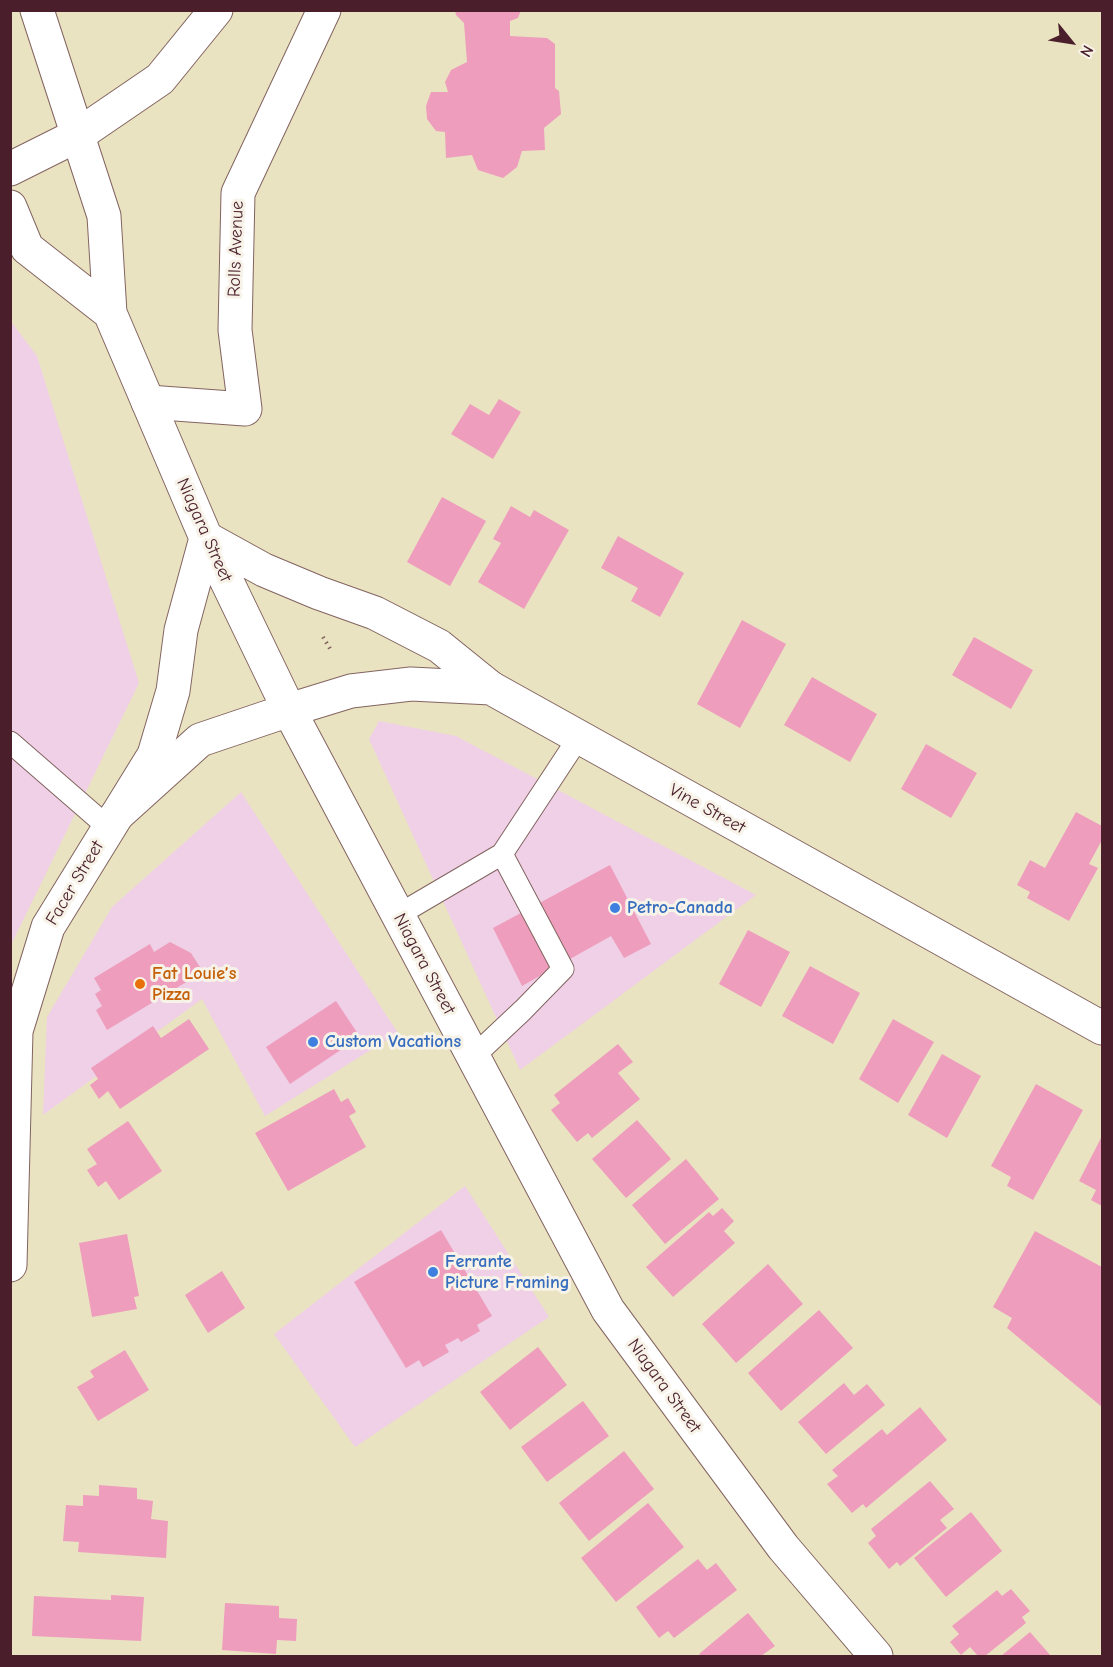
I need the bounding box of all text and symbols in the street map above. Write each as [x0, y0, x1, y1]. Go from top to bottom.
north arrow [1041, 12, 1101, 72]
text: N [1076, 42, 1097, 60]
street label: Rolls Avenue [224, 201, 248, 297]
street label: Niagara Street [172, 475, 236, 585]
street label: Vine Street [665, 779, 749, 839]
street label: Facer Street [41, 837, 109, 929]
place label: Petro-Canada [627, 897, 733, 919]
marker: Petro-Canada [608, 901, 622, 915]
street label: Niagara Street [388, 910, 460, 1018]
place label: Fat Louie’s Pizza [152, 963, 236, 1006]
marker: Fat Louie’s Pizza [133, 977, 147, 991]
place label: Custom Vacations [325, 1031, 461, 1053]
marker: Custom Vacations [306, 1035, 320, 1049]
place label: Ferrante Picture Framing [445, 1251, 570, 1294]
marker: Ferrante Picture Framing [426, 1265, 440, 1279]
street label: Niagara Street [623, 1335, 705, 1437]

